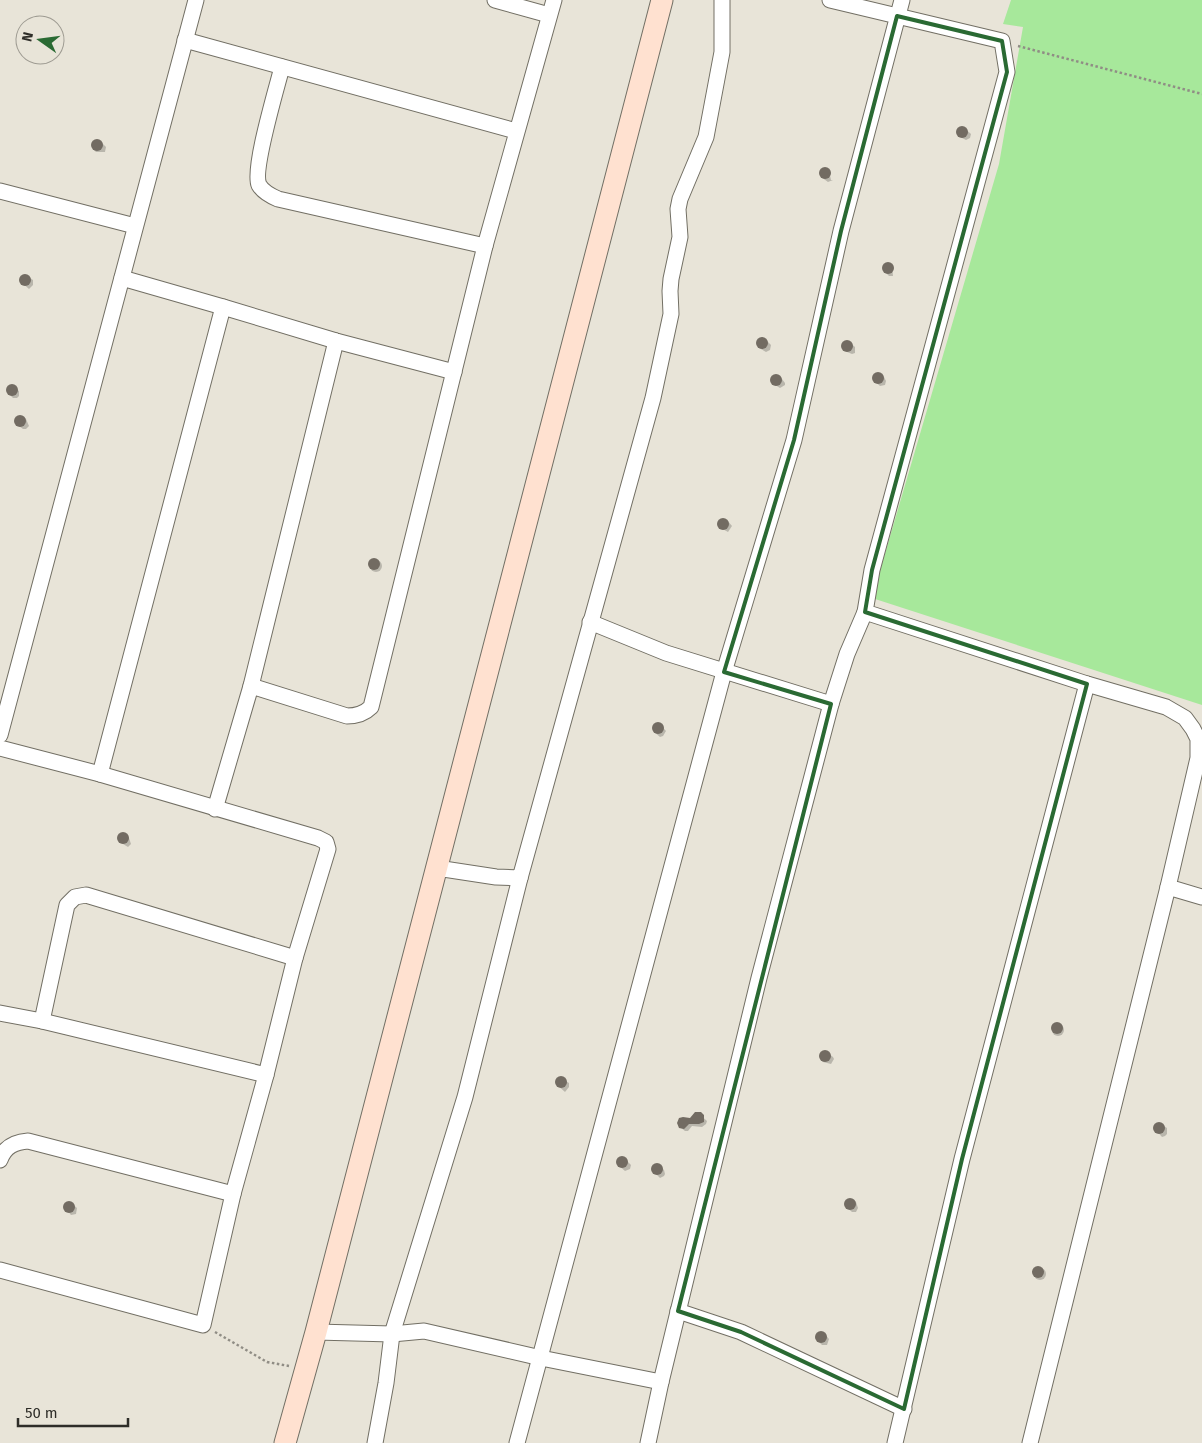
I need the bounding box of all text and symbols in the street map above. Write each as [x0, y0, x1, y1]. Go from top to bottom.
north arrow [15, 15, 65, 65]
text: N [18, 30, 37, 44]
scale bar [18, 1396, 128, 1428]
text: 50 m [25, 1404, 58, 1422]

